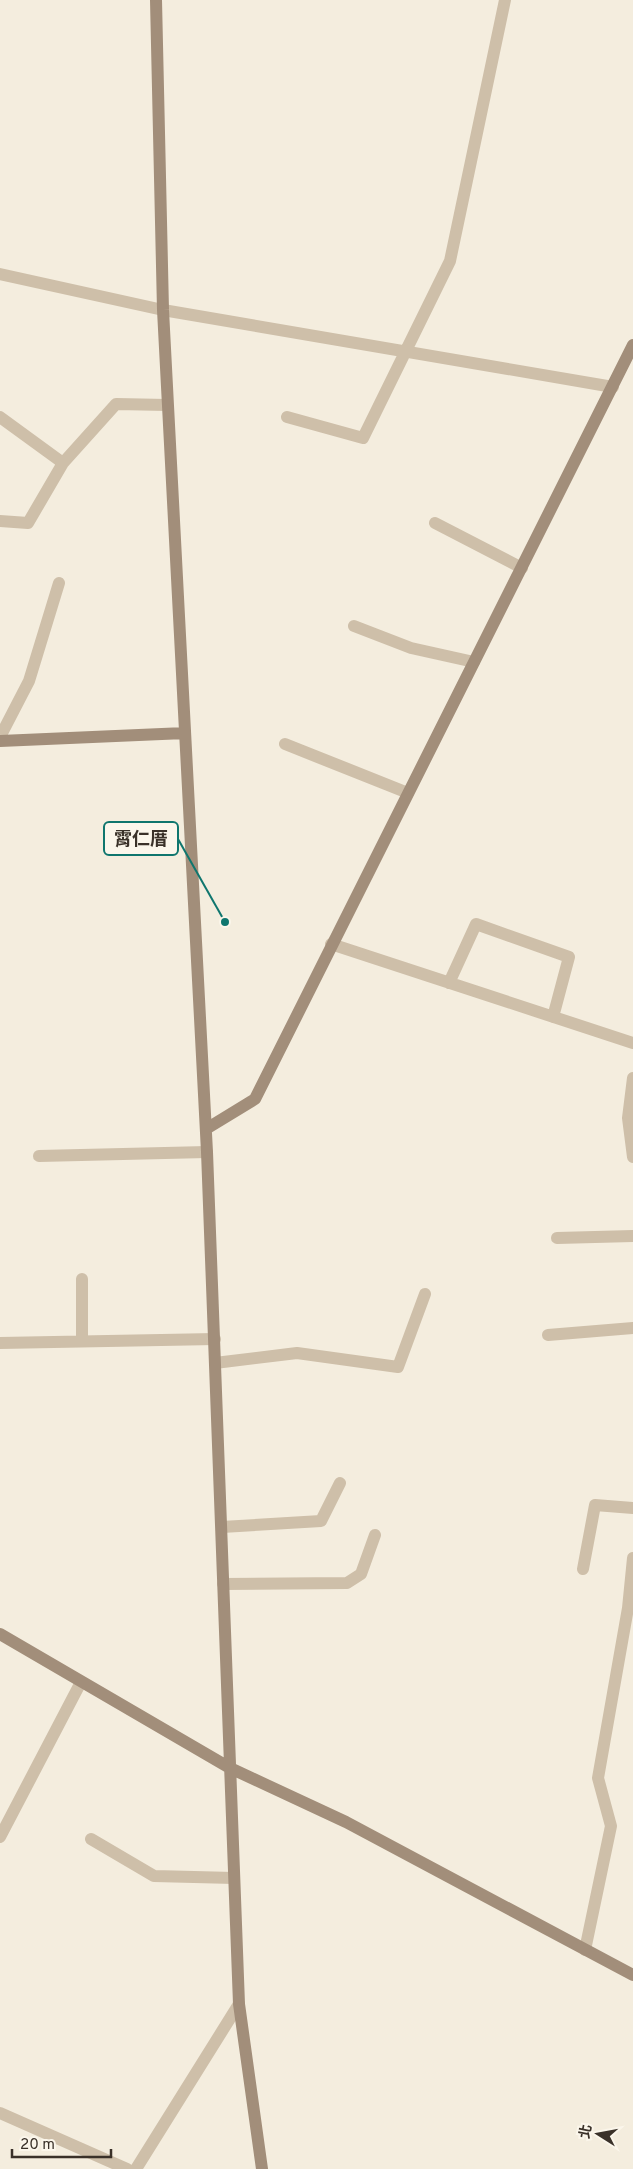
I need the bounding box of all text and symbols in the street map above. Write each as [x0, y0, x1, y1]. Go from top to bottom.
callout: 霄仁厝 [104, 822, 178, 855]
text: 霄仁厝 [114, 829, 168, 852]
north arrow [573, 2109, 623, 2159]
text: 北 [577, 2123, 596, 2140]
scale bar [12, 2126, 111, 2158]
text: 20 m [20, 2136, 55, 2155]

